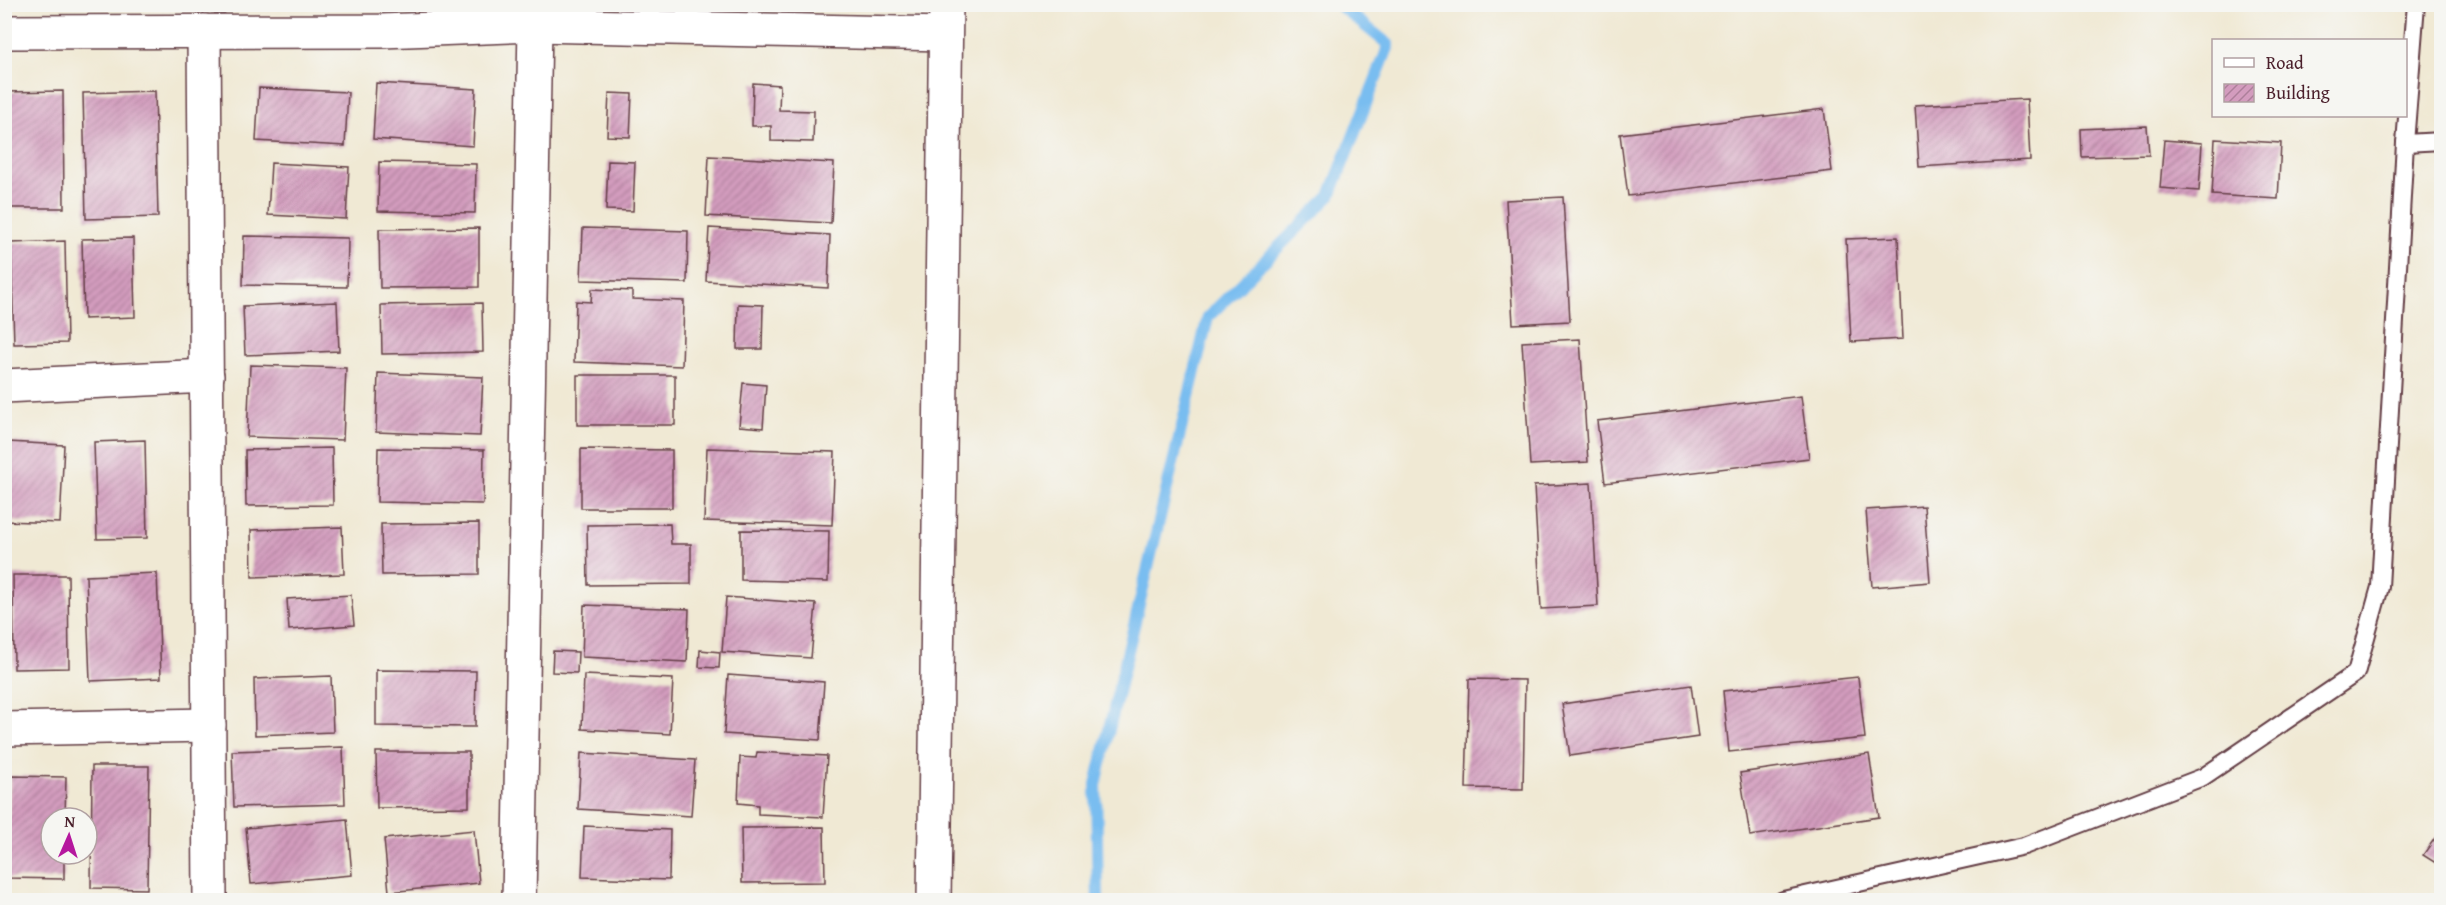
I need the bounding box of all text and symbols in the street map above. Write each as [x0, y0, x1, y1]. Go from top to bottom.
legend [2212, 39, 2407, 117]
text: Road [2266, 49, 2304, 76]
text: Building [2266, 79, 2330, 106]
north arrow [39, 806, 99, 866]
text: N [64, 809, 76, 833]

